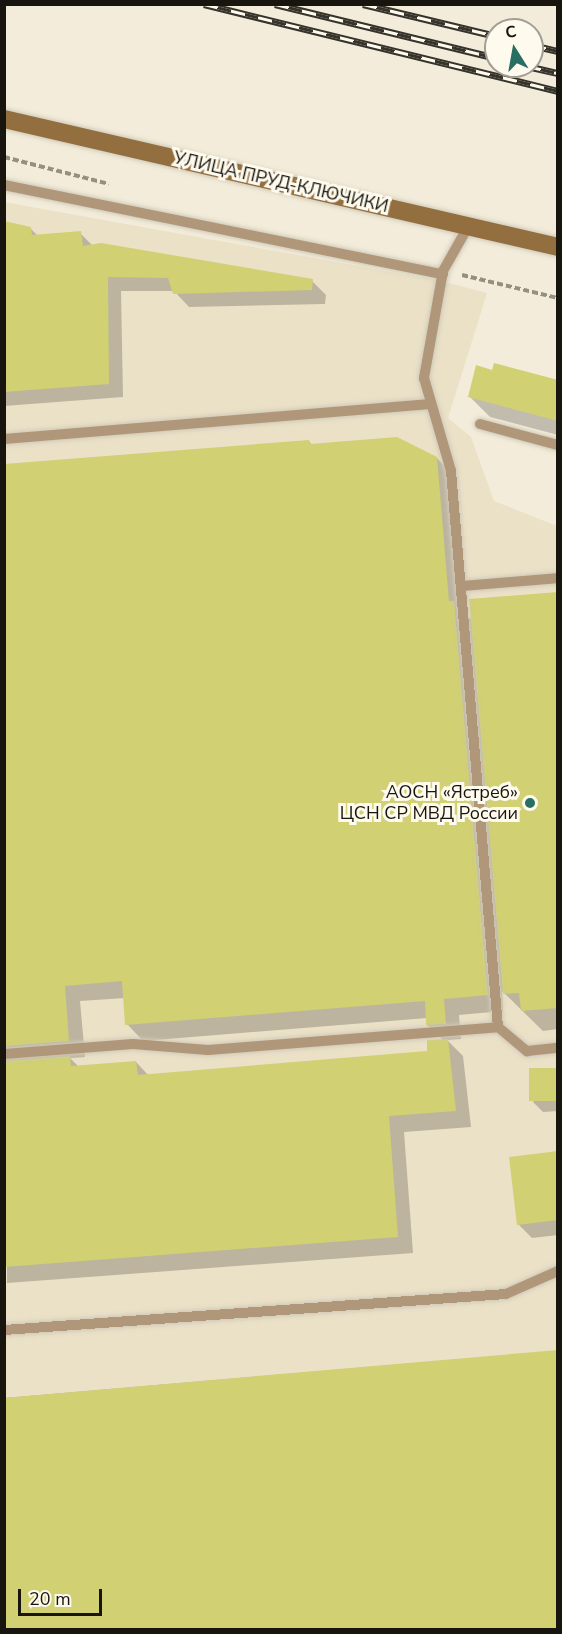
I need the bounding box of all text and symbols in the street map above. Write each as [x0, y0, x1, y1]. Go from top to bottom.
north arrow [484, 18, 544, 78]
text: С [504, 20, 518, 44]
street label: УЛИЦА ПРУД-КЛЮЧИКИ [171, 147, 391, 217]
place label: АОСН «Ястреб» ЦСН СР МВД России [340, 782, 518, 824]
marker: АОСН «Ястреб» ЦСН СР МВД России [523, 796, 537, 810]
scale bar [21, 1577, 105, 1615]
text: 20 m [29, 1587, 71, 1611]

